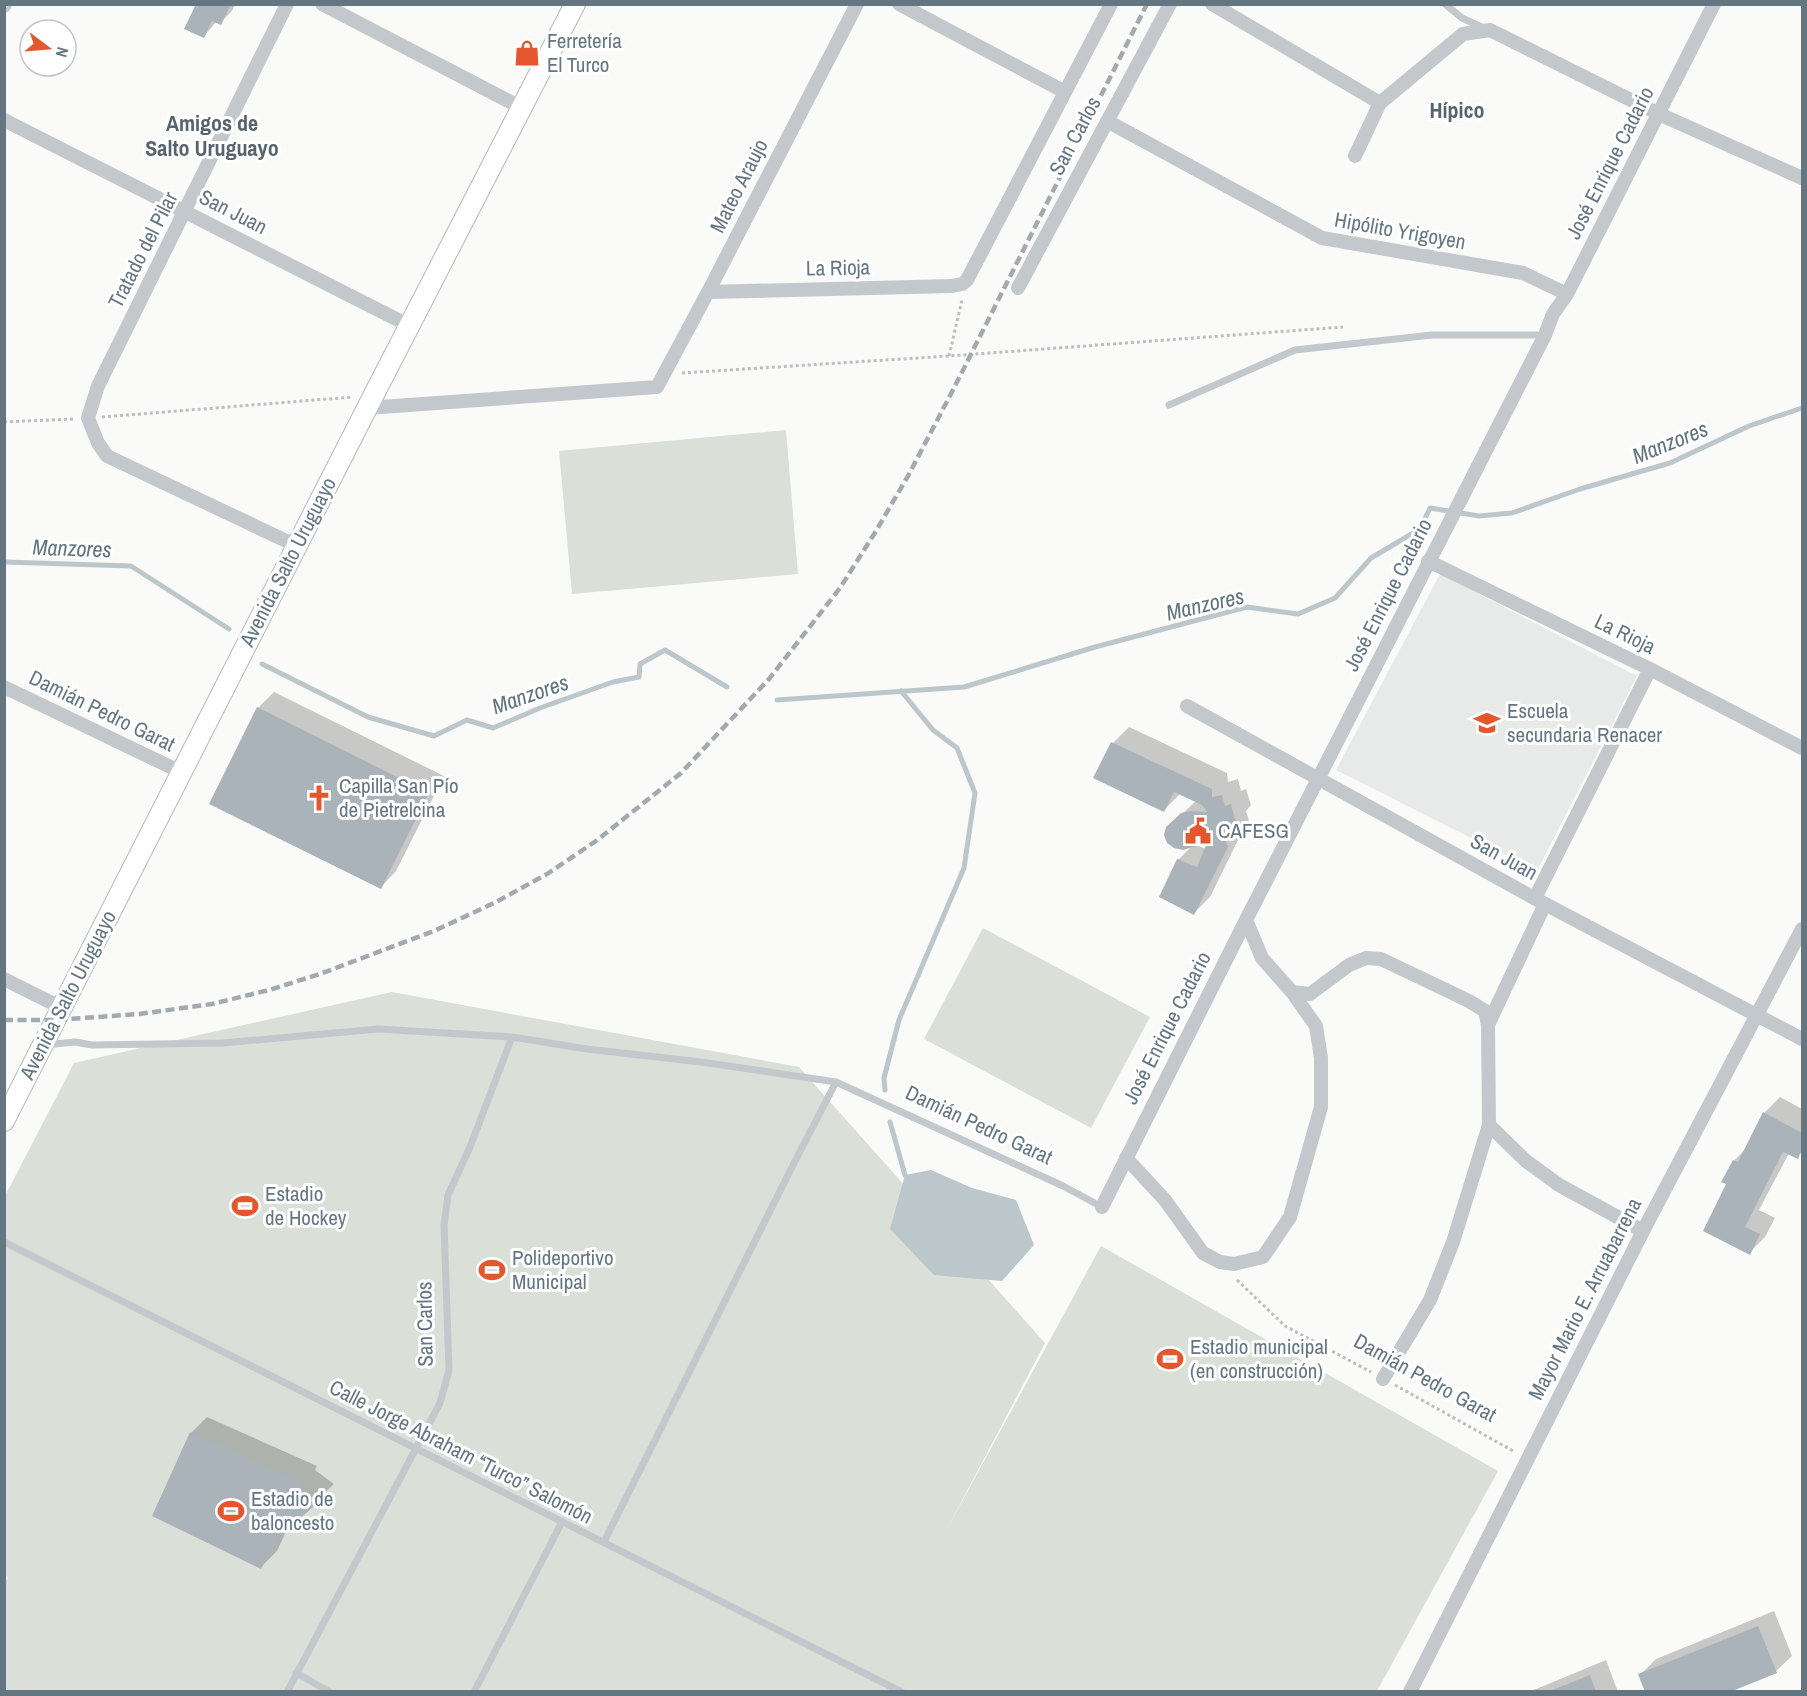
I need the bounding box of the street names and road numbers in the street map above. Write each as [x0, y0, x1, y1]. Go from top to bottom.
street label: José Enrique Cadario [1559, 82, 1661, 244]
street label: San Carlos [1042, 91, 1107, 180]
street label: Mateo Araujo [703, 134, 775, 238]
street label: San Juan [194, 182, 272, 241]
street label: Tratado del Pilar [101, 187, 184, 313]
street label: Hipólito Yrigoyen [1332, 205, 1468, 256]
street label: La Rioja [806, 252, 871, 283]
street label: Avenida Salto Uruguayo [232, 472, 343, 652]
street label: José Enrique Cadario [1337, 514, 1439, 676]
street label: La Rioja [1590, 606, 1661, 661]
street label: Damián Pedro Garat [24, 663, 180, 759]
street label: San Juan [1465, 826, 1543, 887]
street label: Avenida Salto Uruguayo [12, 905, 123, 1085]
street label: José Enrique Cadario [1116, 947, 1218, 1109]
street label: Damián Pedro Garat [901, 1078, 1058, 1171]
street label: Mayor Mario E. Arruabarrena [1521, 1192, 1648, 1405]
street label: San Carlos [409, 1281, 440, 1367]
street label: Damián Pedro Garat [1349, 1326, 1502, 1429]
street label: Calle Jorge Abraham “Turco” Salomón [325, 1372, 598, 1531]

